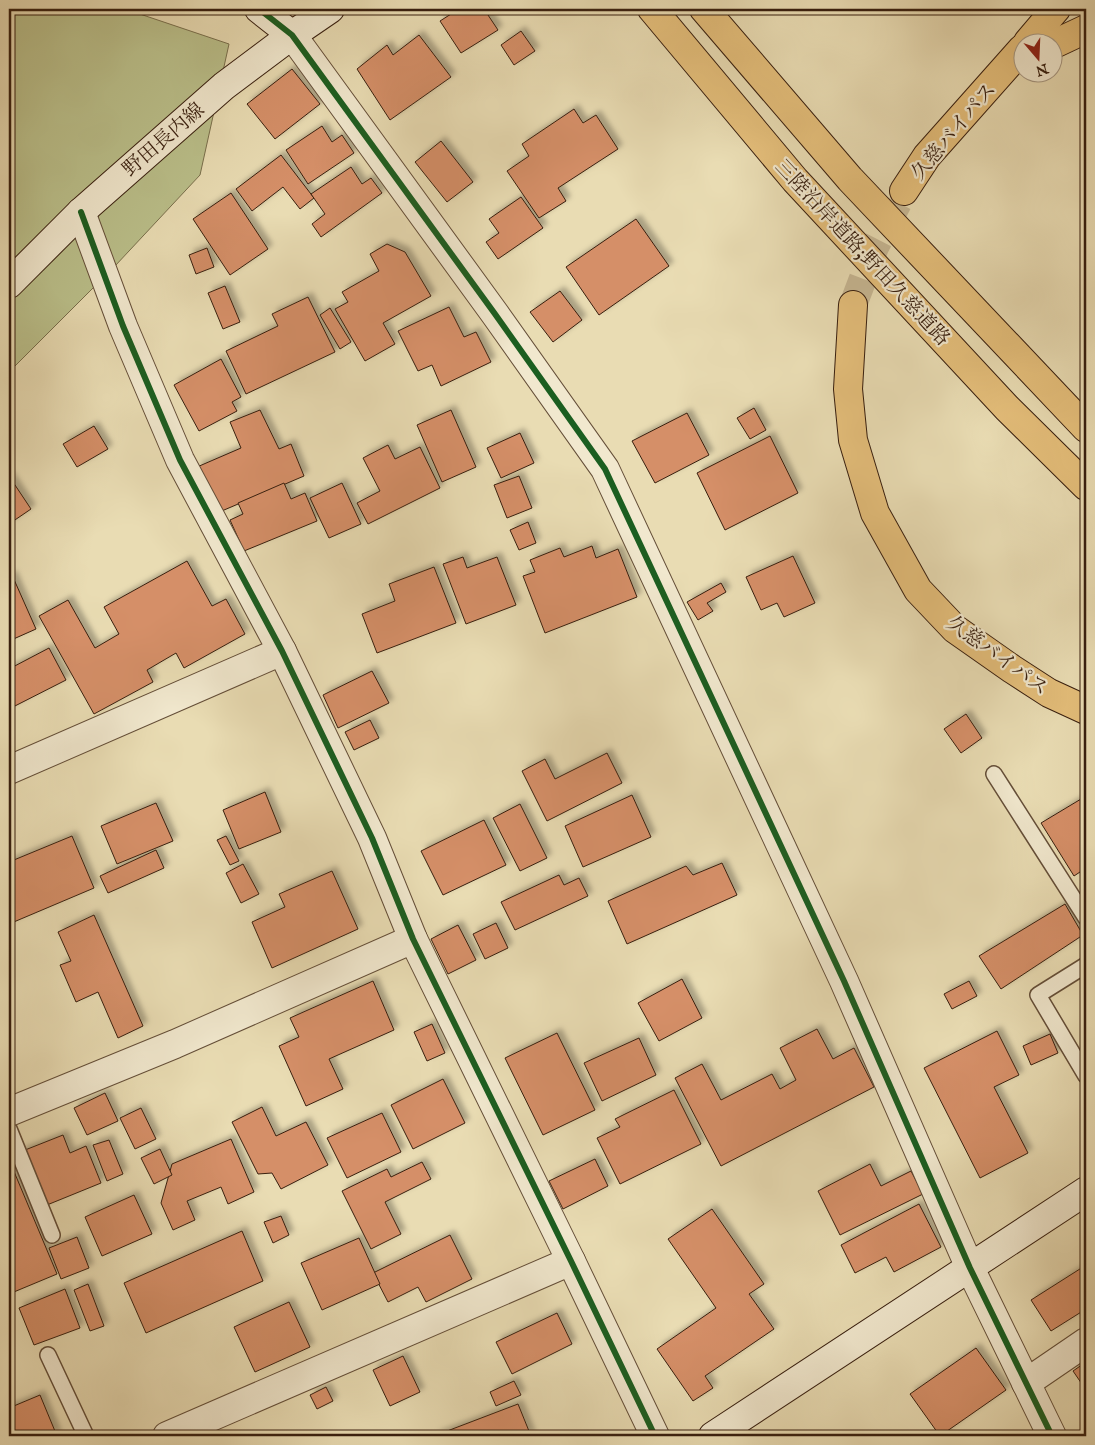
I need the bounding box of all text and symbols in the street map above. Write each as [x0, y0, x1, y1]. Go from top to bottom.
north arrow [1012, 32, 1062, 82]
text: N [1033, 59, 1052, 80]
street label: 久慈バイパス [906, 78, 1002, 186]
street label: 野田長内線 [118, 98, 210, 182]
street label: 三陸沿岸道路;野田久慈道路 [769, 155, 955, 351]
street label: 久慈バイパス [941, 611, 1053, 701]

